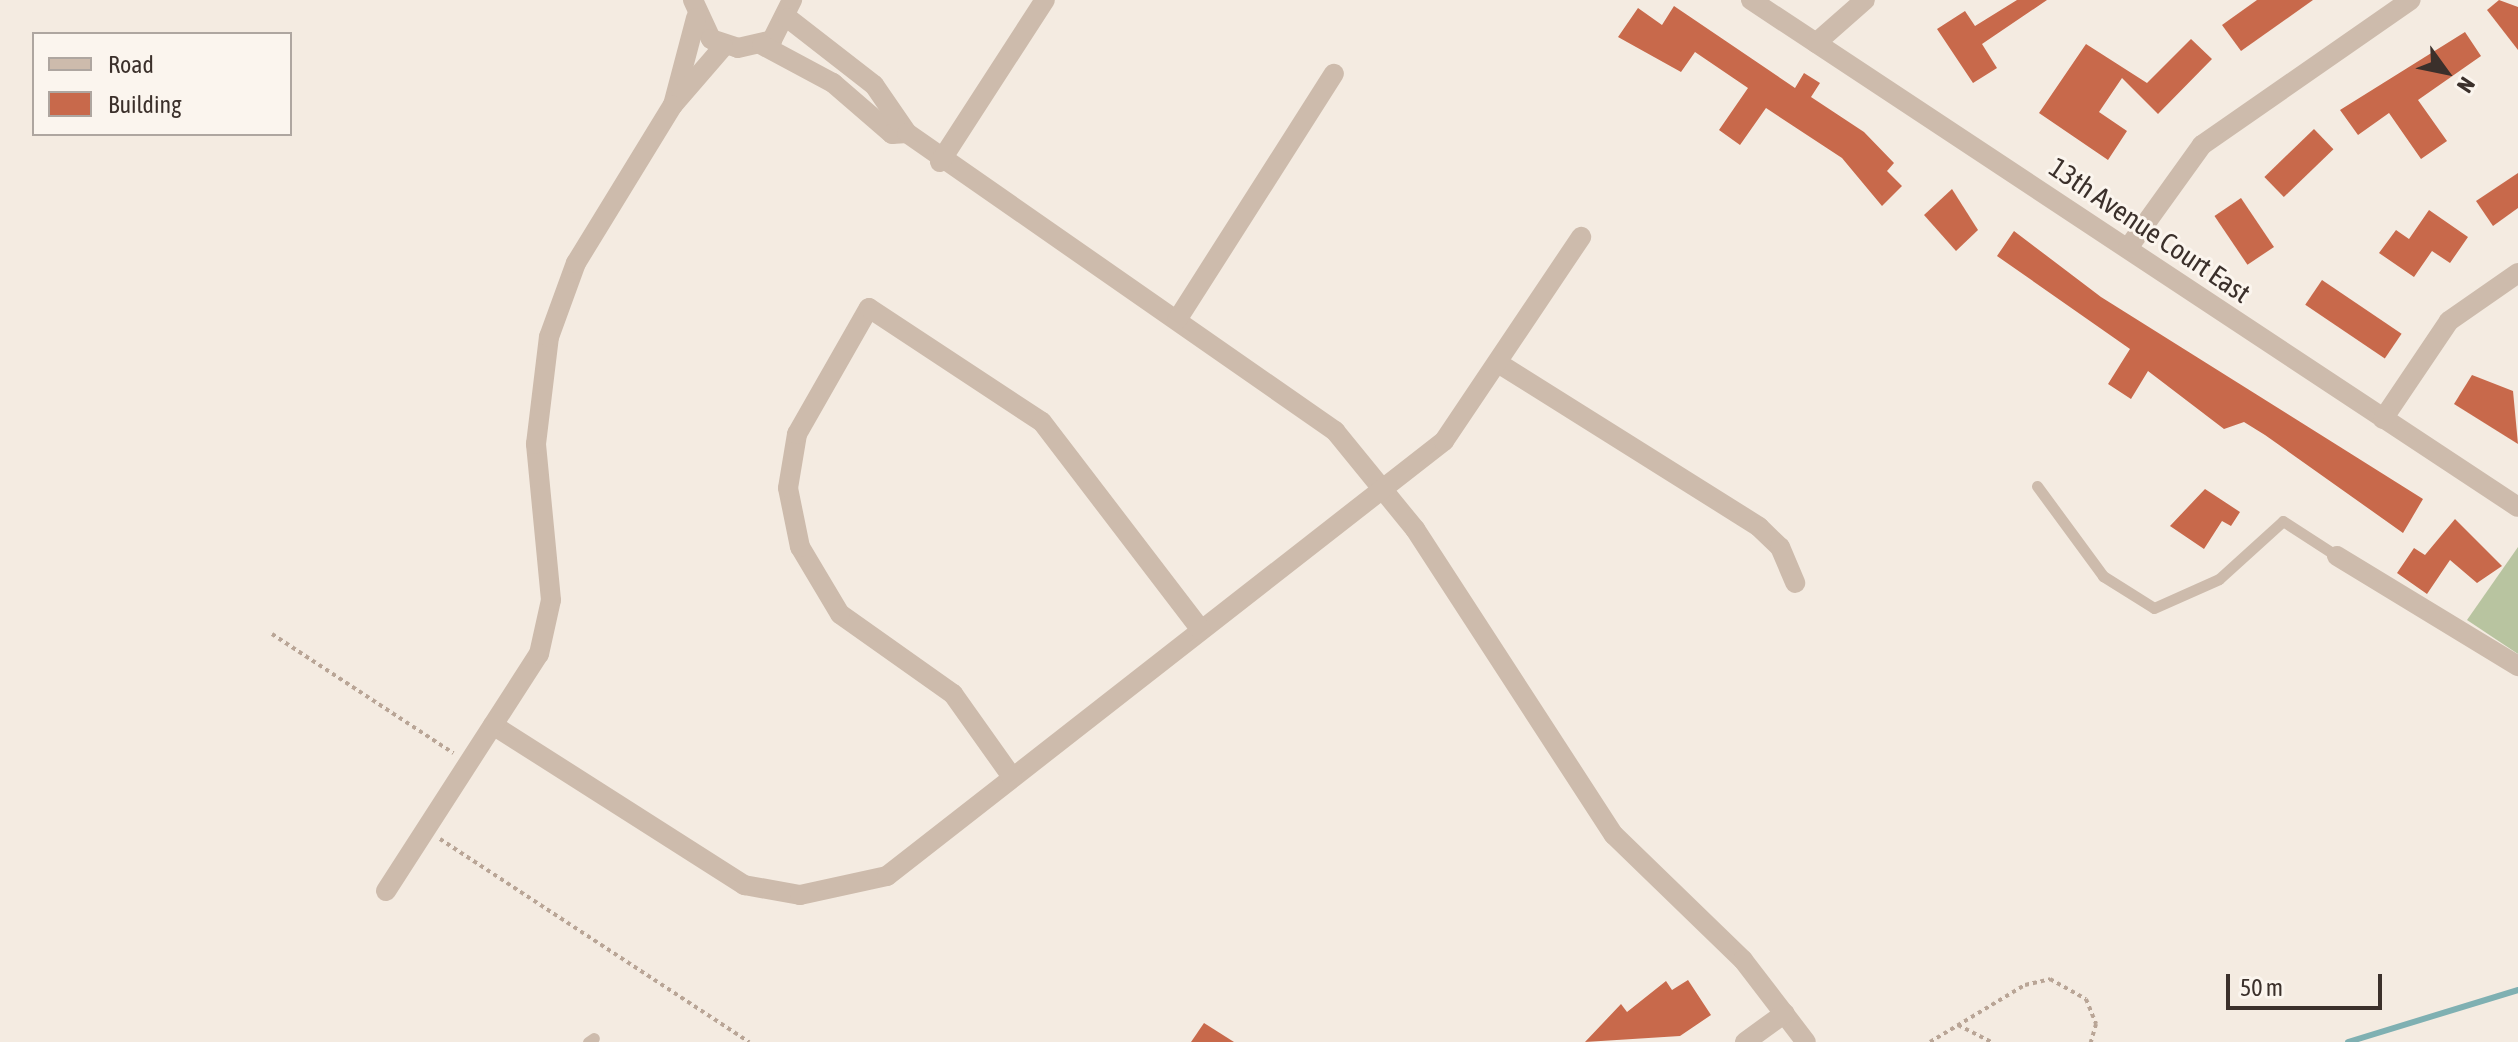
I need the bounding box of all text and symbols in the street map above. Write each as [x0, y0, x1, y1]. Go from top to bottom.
legend [32, 32, 292, 136]
north arrow [2406, 32, 2486, 112]
text: Road [108, 51, 154, 78]
text: N [2452, 73, 2481, 98]
text: Building [108, 91, 181, 118]
street label: 13th Avenue Court East [2043, 150, 2257, 310]
scale bar [2230, 958, 2386, 1008]
text: 50 m [2240, 974, 2283, 1001]

